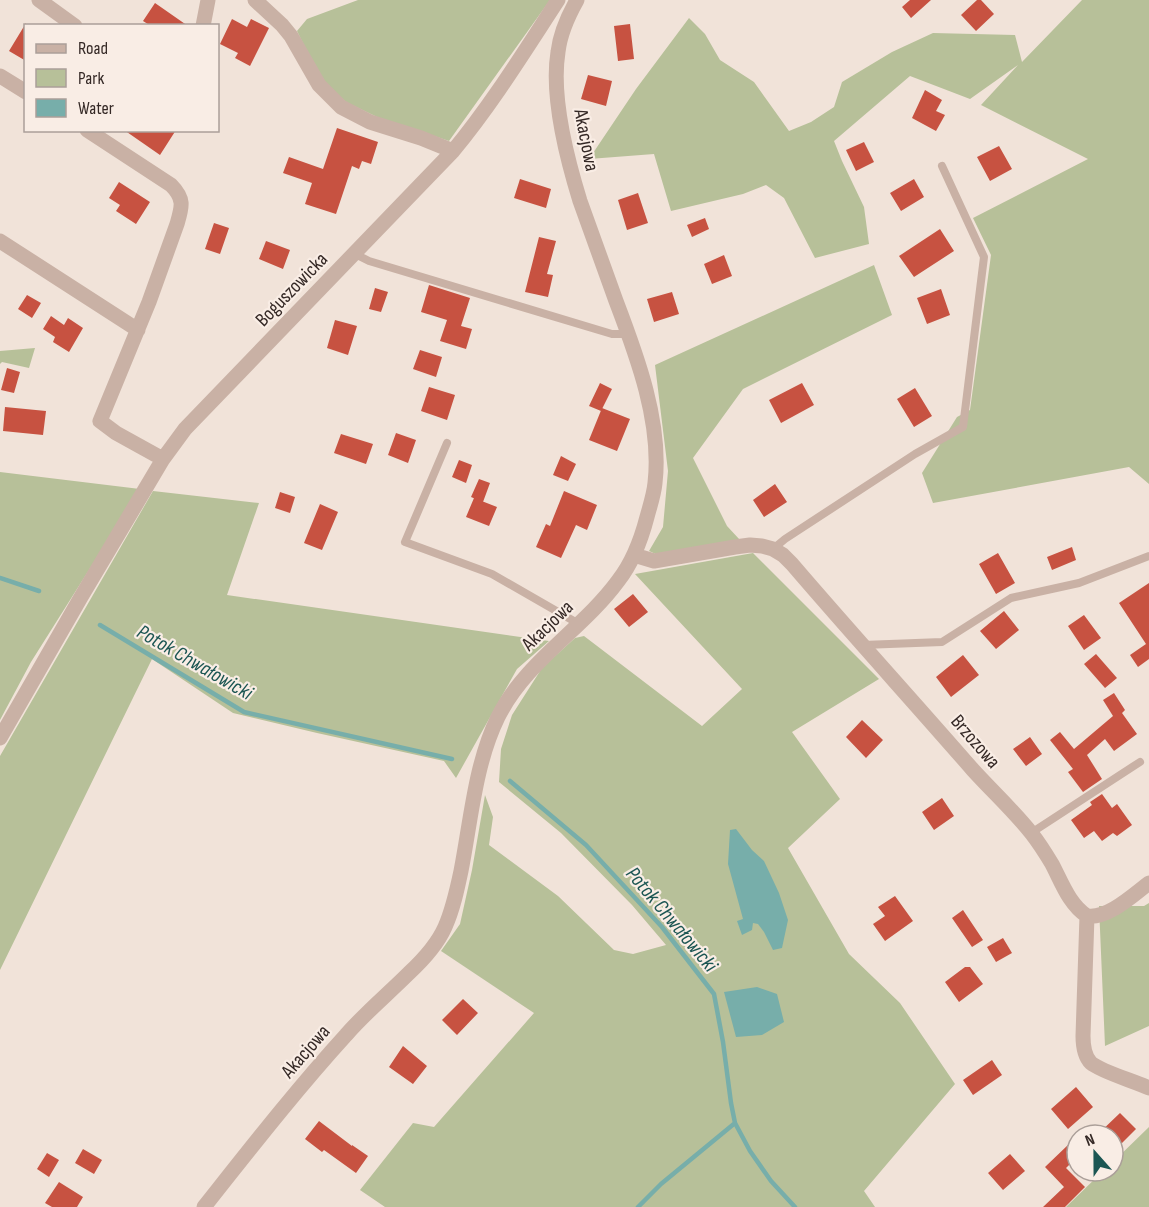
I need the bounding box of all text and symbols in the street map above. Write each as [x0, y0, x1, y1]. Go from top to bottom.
legend [24, 24, 219, 132]
text: Road [78, 38, 108, 59]
text: Park [78, 68, 104, 89]
text: Water [78, 98, 114, 119]
street label: Akacjowa [568, 106, 604, 173]
street label: Boguszowicka [251, 248, 333, 332]
street label: Akacjowa [516, 595, 579, 657]
water label: Potok Chwałowicki [132, 619, 258, 706]
street label: Brzozowa [945, 710, 1005, 773]
water label: Potok Chwałowicki [620, 862, 724, 978]
street label: Akacjowa [275, 1020, 335, 1084]
north arrow [1065, 1123, 1125, 1183]
text: N [1083, 1130, 1098, 1151]

